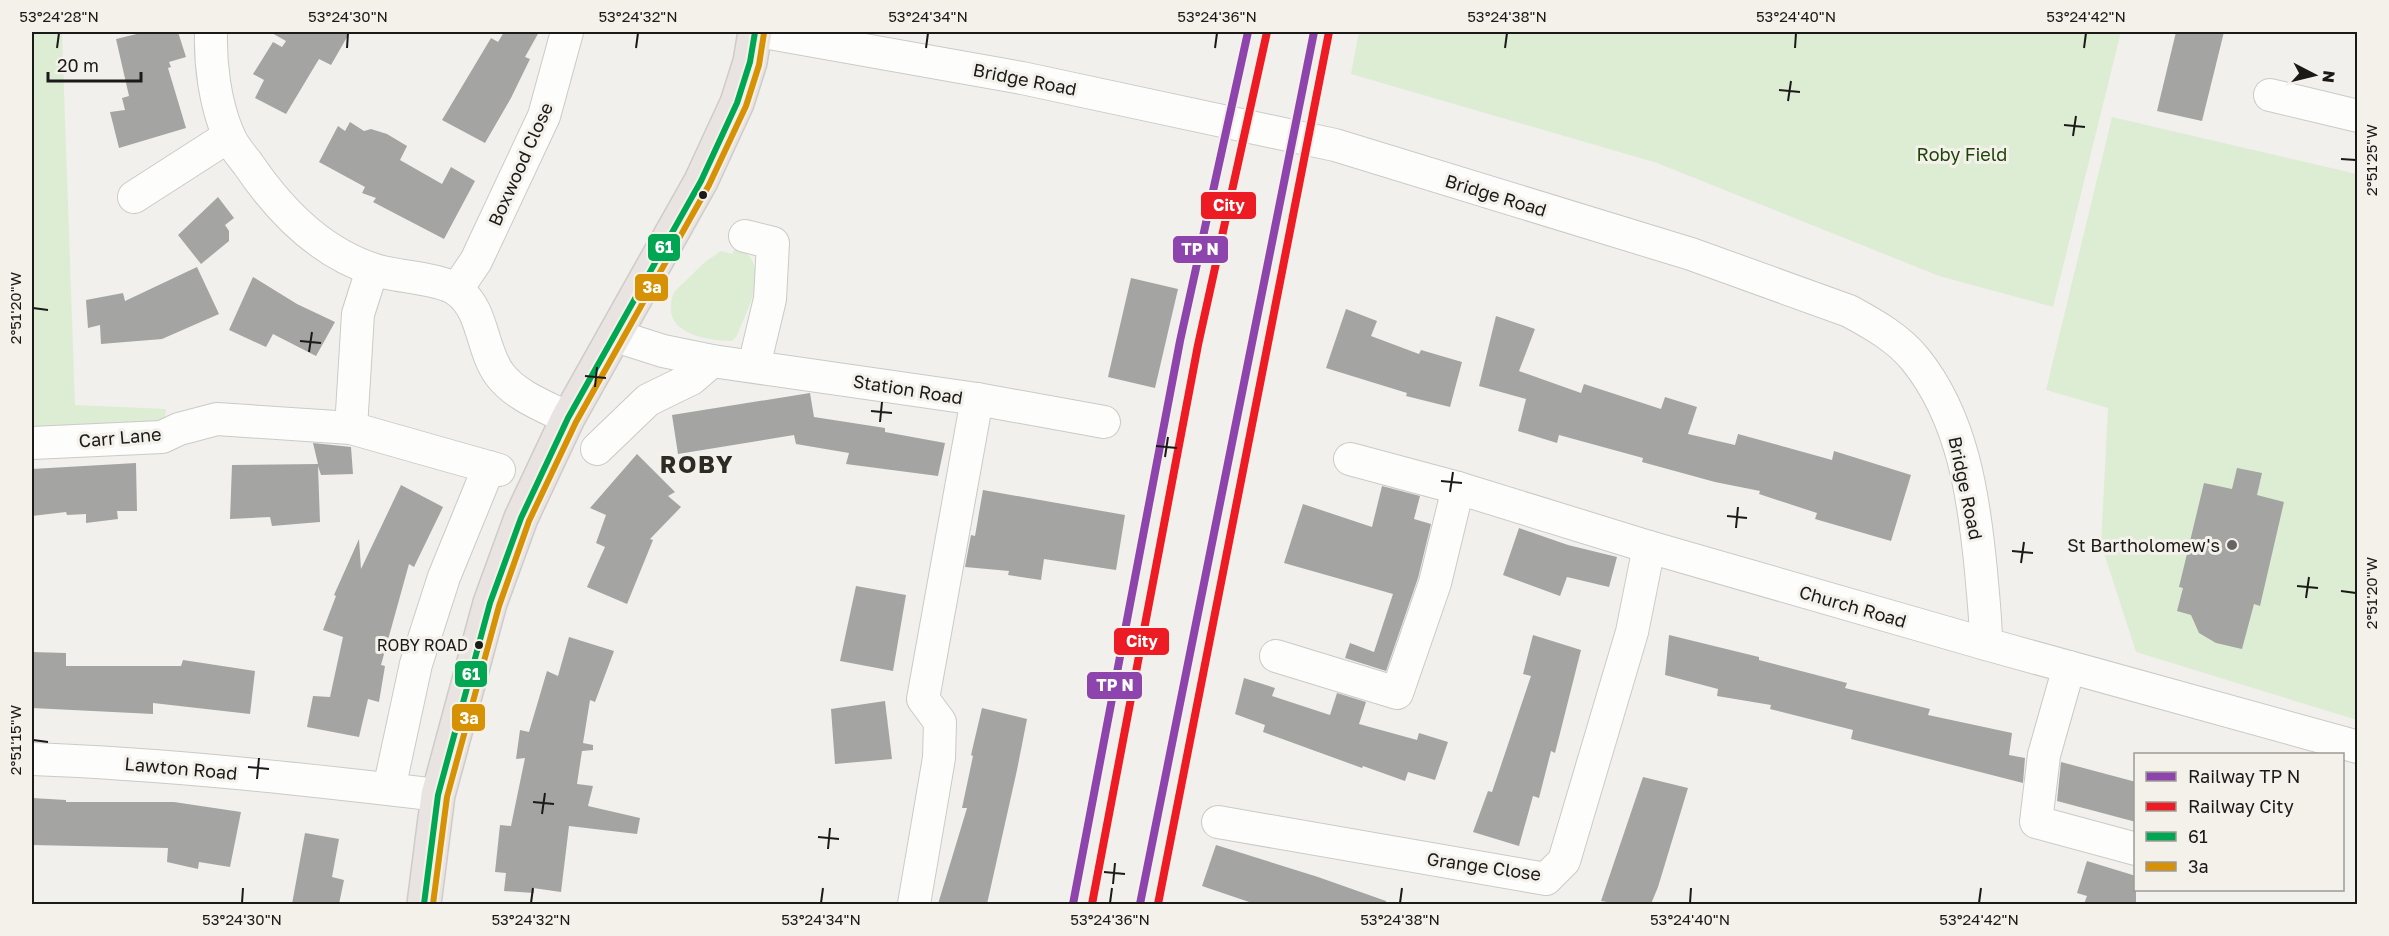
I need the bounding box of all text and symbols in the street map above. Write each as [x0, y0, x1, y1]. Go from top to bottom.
text: 53°24'28"N [19, 7, 99, 25]
text: 53°24'30"N [308, 7, 388, 25]
text: 53°24'32"N [598, 7, 678, 25]
text: 53°24'34"N [888, 7, 968, 25]
text: 53°24'36"N [1177, 7, 1257, 25]
text: 53°24'38"N [1467, 7, 1547, 25]
text: 53°24'40"N [1756, 7, 1836, 25]
text: 53°24'42"N [2046, 7, 2126, 25]
scale bar [48, 45, 141, 83]
north arrow [2284, 45, 2344, 105]
text: 20 m [57, 54, 99, 76]
street label: Bridge Road [971, 58, 1079, 100]
text: N [2318, 70, 2340, 84]
street label: Boxwood Close [483, 99, 557, 229]
text: 2°51'25"W [2362, 124, 2380, 196]
park label: Roby Field [1917, 143, 2007, 165]
street label: Bridge Road [1443, 169, 1549, 221]
unlabelled marker [697, 189, 709, 201]
line badge: City [1200, 191, 1257, 220]
text: City [1213, 195, 1245, 215]
line badge: 61 [647, 233, 681, 262]
line badge: TP N [1172, 235, 1229, 264]
text: 61 [655, 237, 673, 257]
text: TP N [1181, 239, 1219, 259]
text: 2°51'20"W [6, 272, 24, 344]
line badge: 3a [634, 273, 669, 302]
text: 3a [642, 277, 662, 297]
street label: Station Road [852, 369, 964, 409]
street label: Carr Lane [78, 422, 162, 452]
street label: Bridge Road [1944, 434, 1988, 542]
district label: ROBY [660, 449, 734, 478]
place label: St Bartholomew's [2067, 534, 2220, 556]
marker: St Bartholomew's [2225, 538, 2239, 552]
text: 2°51'20"W [2362, 557, 2380, 629]
street label: Church Road [1797, 580, 1909, 632]
line badge: City [1113, 627, 1170, 656]
text: City [1126, 631, 1158, 651]
place label: ROBY ROAD [377, 635, 468, 655]
marker: ROBY ROAD [473, 639, 485, 651]
line badge: 61 [454, 660, 488, 688]
text: 61 [462, 664, 480, 684]
line badge: TP N [1086, 671, 1143, 700]
text: TP N [1096, 675, 1134, 695]
line badge: 3a [451, 703, 486, 732]
text: 2°51'15"W [6, 705, 24, 775]
text: 3a [459, 708, 479, 728]
street label: Lawton Road [124, 752, 238, 784]
legend [2134, 753, 2344, 891]
text: Railway TP N [2188, 765, 2300, 787]
text: Railway City [2188, 795, 2294, 817]
text: 61 [2188, 825, 2208, 847]
street label: Grange Close [1425, 847, 1543, 885]
text: 3a [2188, 855, 2209, 877]
text: 53°24'30"N [202, 910, 282, 928]
text: 53°24'32"N [491, 910, 571, 928]
text: 53°24'34"N [781, 910, 861, 928]
text: 53°24'36"N [1070, 910, 1150, 928]
text: 53°24'38"N [1360, 910, 1440, 928]
text: 53°24'40"N [1650, 910, 1730, 928]
text: 53°24'42"N [1939, 910, 2019, 928]

